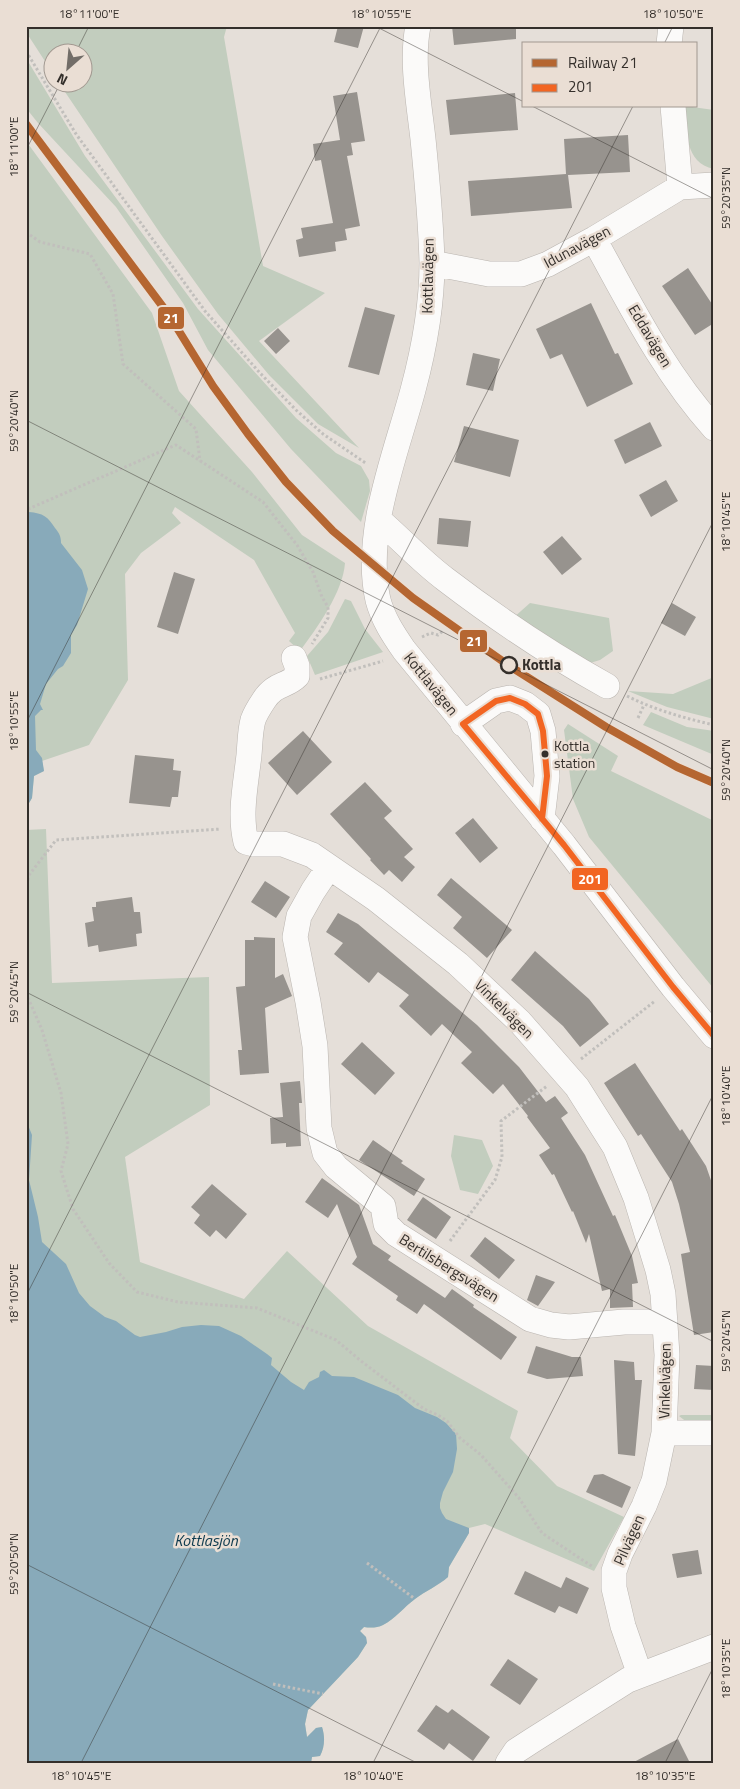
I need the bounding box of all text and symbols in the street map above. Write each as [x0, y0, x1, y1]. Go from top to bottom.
text: 18°11'00"E [59, 4, 120, 23]
text: 18°10'55"E [351, 4, 412, 23]
text: 18°10'50"E [643, 4, 704, 23]
north arrow [42, 42, 92, 92]
legend [522, 42, 698, 108]
text: Railway 21 [568, 51, 638, 74]
text: N [53, 68, 71, 92]
text: 201 [568, 75, 593, 98]
text: 18°11'00"E [4, 116, 23, 177]
text: 59°20'35"N [716, 167, 735, 229]
street label: Idunavägen [539, 219, 614, 274]
street label: Kottlavägen [415, 238, 440, 314]
street label: Eddavägen [623, 300, 678, 371]
line badge: 21 [157, 306, 185, 330]
text: 21 [163, 307, 179, 328]
text: 59°20'40"N [4, 390, 23, 452]
text: 18°10'45"E [716, 491, 735, 552]
line badge: 21 [459, 629, 488, 653]
text: 21 [466, 630, 482, 651]
street label: Kottlavägen [399, 647, 464, 720]
place label: Kottla [522, 653, 562, 676]
marker: Kottla [500, 656, 518, 674]
text: 18°10'55"E [4, 690, 23, 751]
place label: Kottla station [554, 735, 595, 773]
text: 59°20'40"N [716, 739, 735, 801]
marker: Kottla station [540, 749, 550, 759]
line badge: 201 [571, 867, 609, 891]
text: 201 [578, 868, 602, 889]
text: 59°20'45"N [4, 961, 23, 1023]
street label: Vinkelvägen [469, 974, 539, 1044]
text: 18°10'40"E [716, 1065, 735, 1126]
street label: Bertilsbergsvägen [395, 1228, 504, 1308]
text: 18°10'50"E [4, 1263, 23, 1324]
text: 59°20'45"N [716, 1310, 735, 1372]
street label: Vinkelvägen [652, 1343, 677, 1419]
street label: Pilvägen [607, 1511, 650, 1569]
water label: Kottlasjön [174, 1528, 239, 1552]
text: 59°20'50"N [4, 1533, 23, 1595]
text: 18°10'35"E [716, 1638, 735, 1699]
text: 18°10'45"E [51, 1766, 112, 1785]
text: 18°10'40"E [343, 1766, 404, 1785]
text: 18°10'35"E [635, 1766, 696, 1785]

